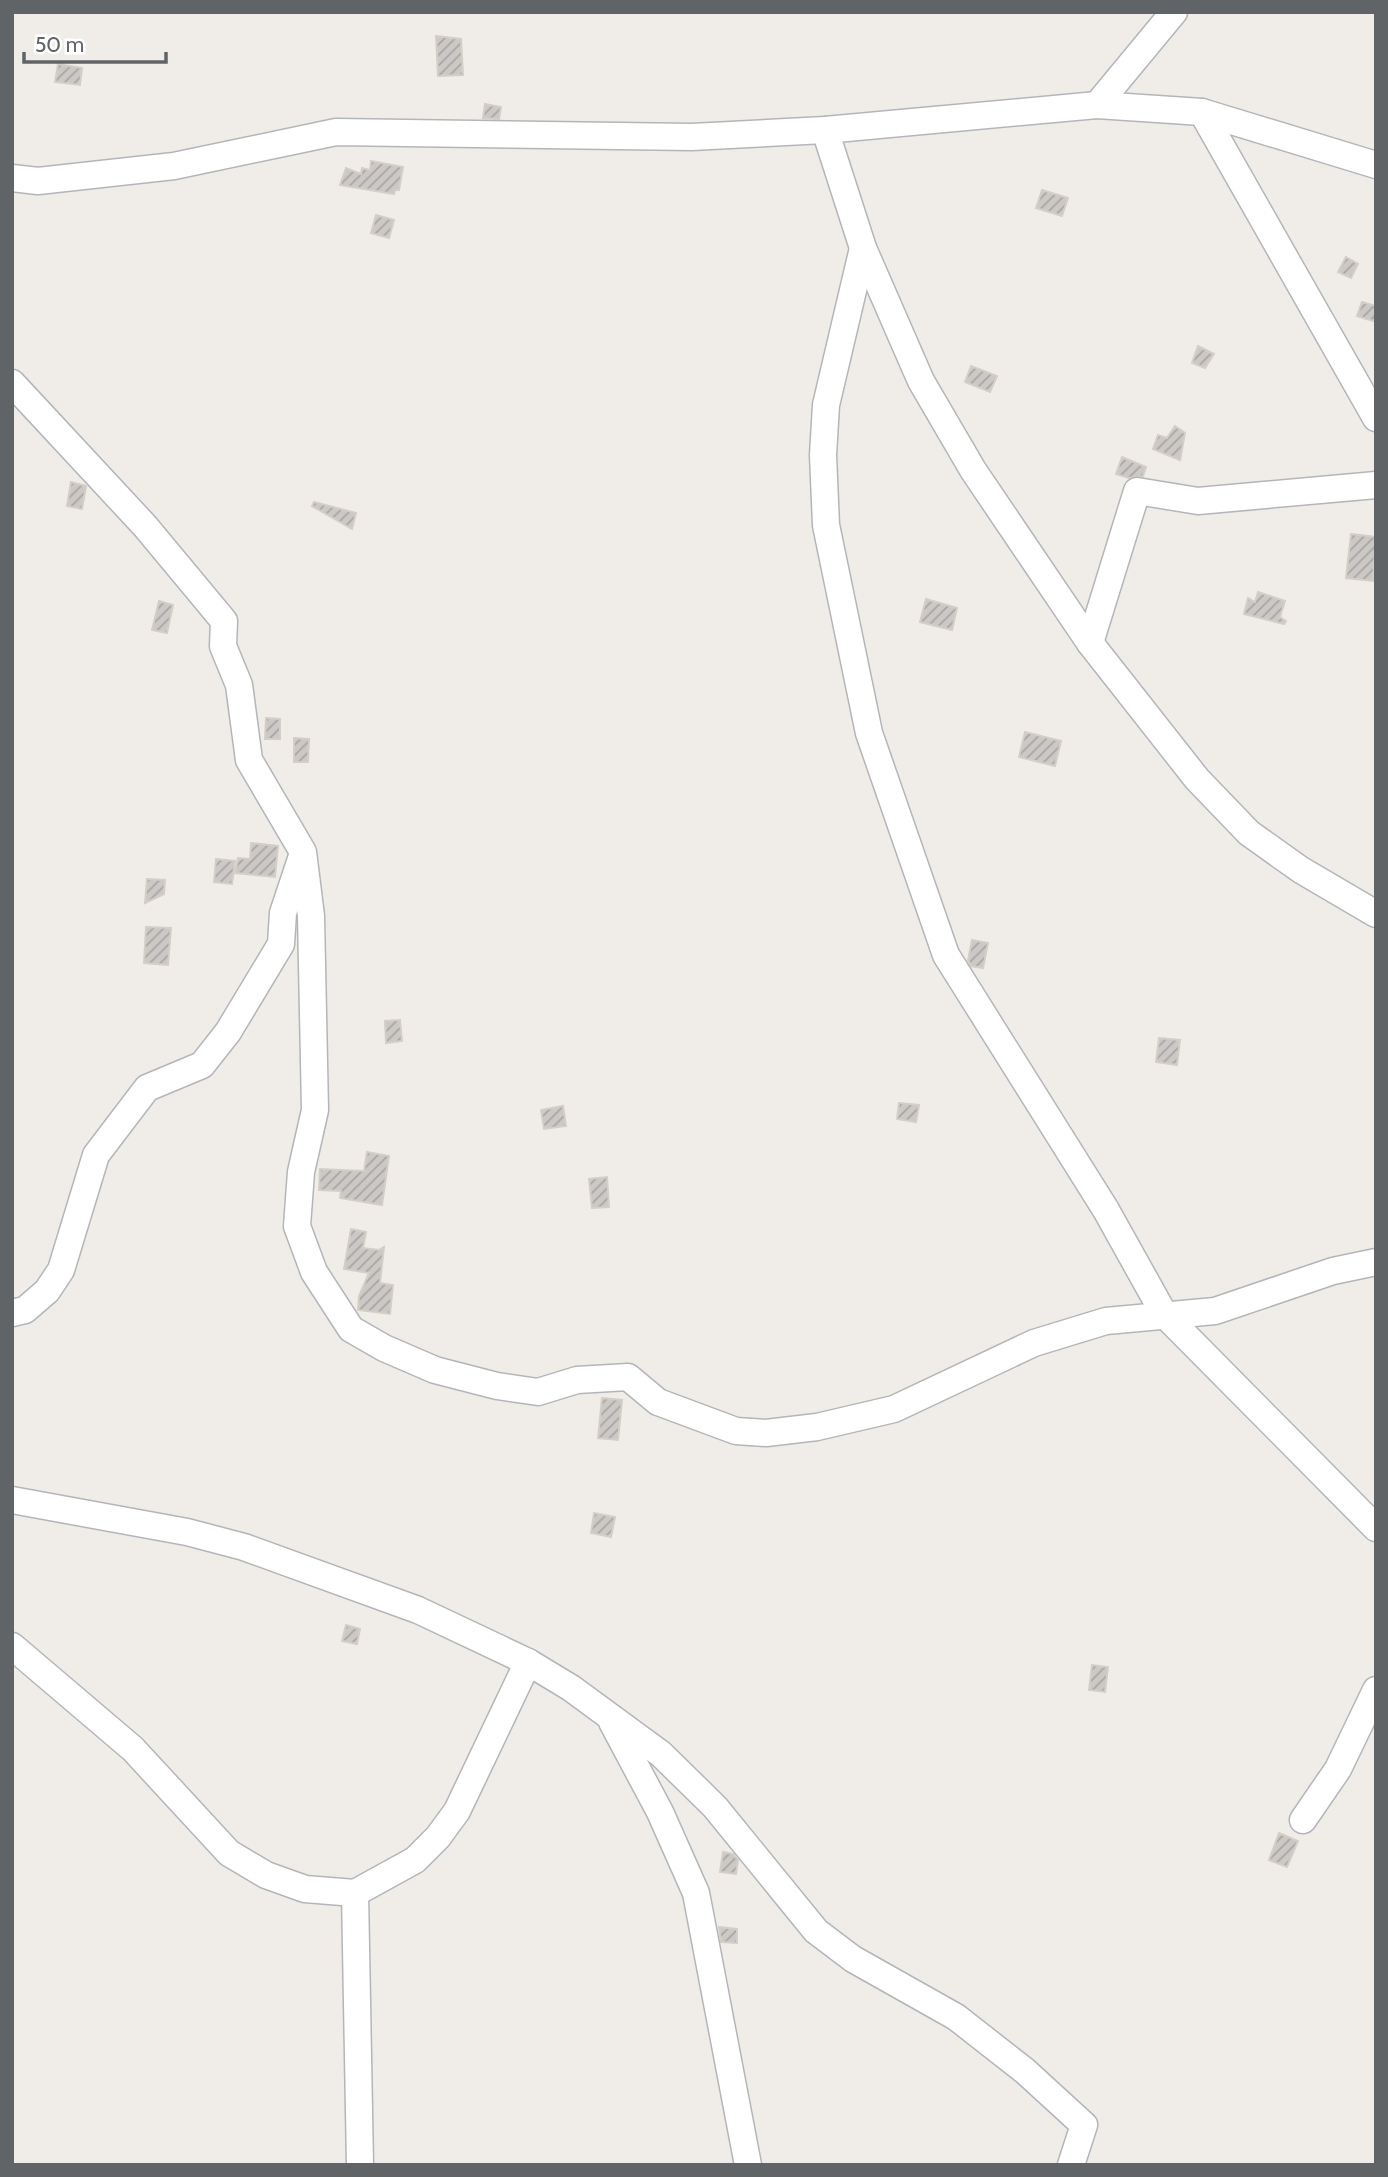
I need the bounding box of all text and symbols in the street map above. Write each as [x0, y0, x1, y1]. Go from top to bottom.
scale bar [24, 21, 166, 65]
text: 50 m [35, 32, 84, 57]

